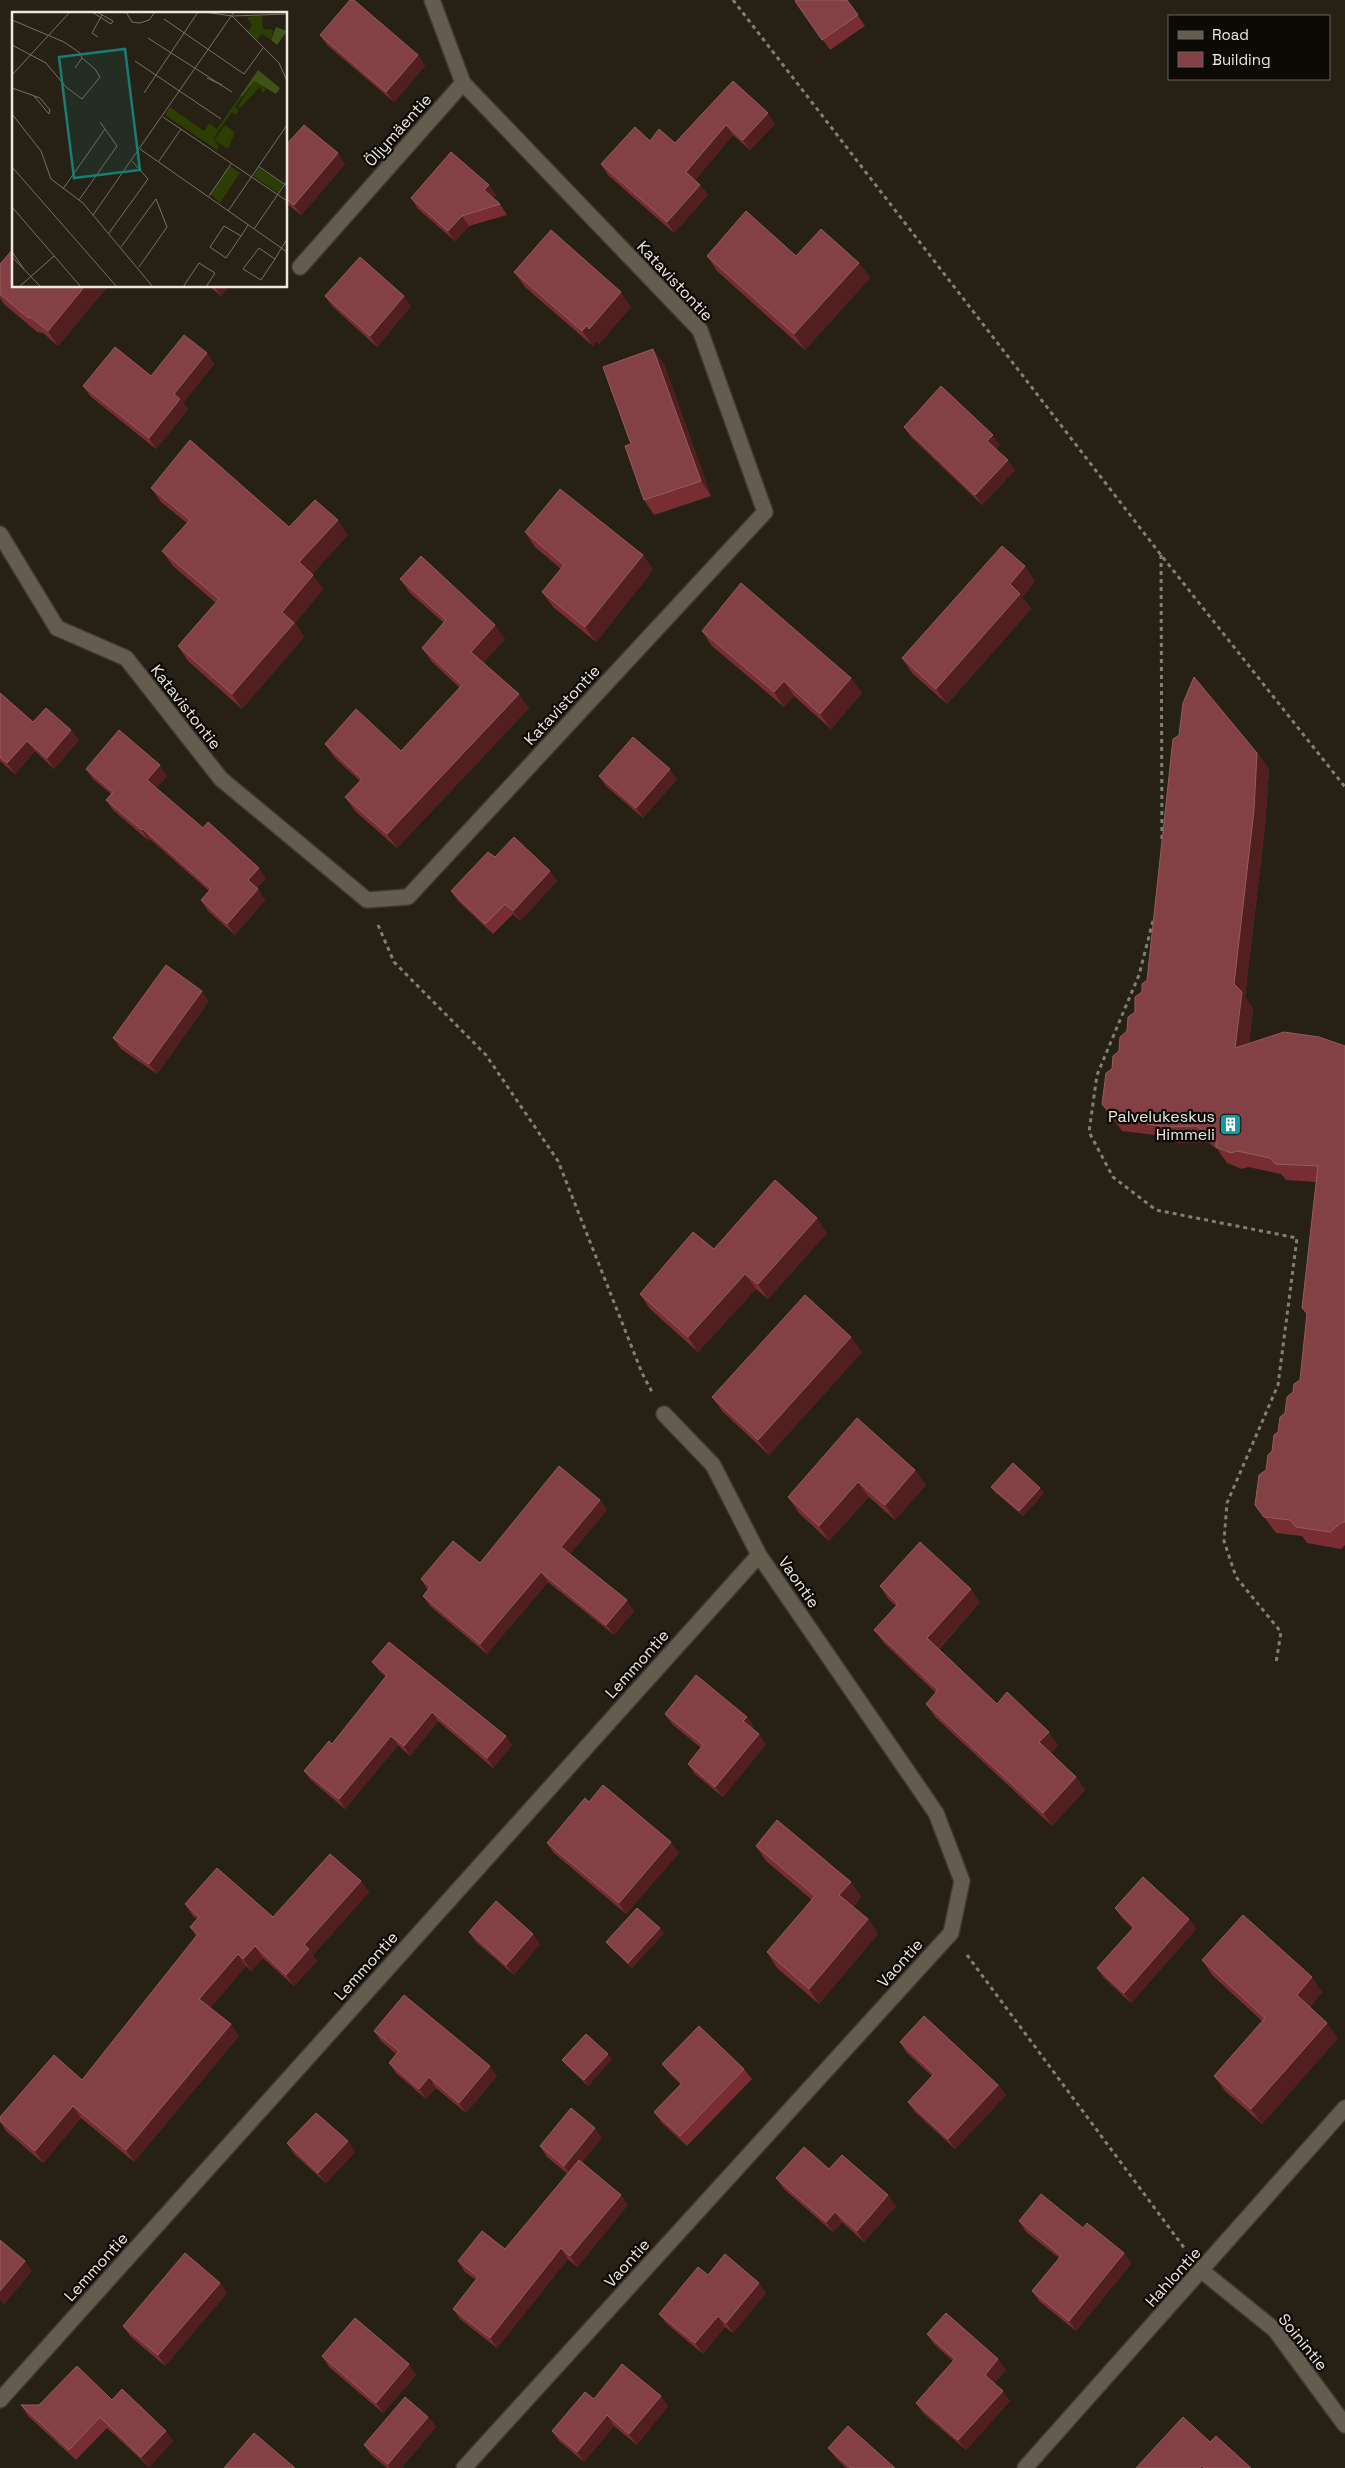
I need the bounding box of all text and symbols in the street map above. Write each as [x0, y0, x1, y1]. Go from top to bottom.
inset map [12, 12, 288, 288]
legend [1168, 15, 1330, 80]
text: Road [1212, 25, 1249, 44]
text: Building [1212, 50, 1271, 69]
street label: Öljymäentie [360, 89, 436, 171]
street label: Katavistontie [632, 236, 718, 326]
street label: Katavistontie [146, 660, 226, 754]
street label: Katavistontie [519, 660, 605, 750]
place label: Palvelukeskus Himmeli [1108, 1106, 1215, 1145]
building icon: Palvelukeskus Himmeli [1219, 1113, 1243, 1137]
street label: Vaontie [774, 1552, 824, 1612]
street label: Lemmontie [600, 1625, 674, 1703]
street label: Lemmontie [329, 1927, 403, 2005]
street label: Vaontie [873, 1934, 927, 1992]
street label: Lemmontie [59, 2228, 133, 2306]
street label: Vaontie [600, 2234, 654, 2292]
street label: Hahlontie [1141, 2243, 1205, 2311]
street label: Soinintie [1274, 2309, 1332, 2375]

